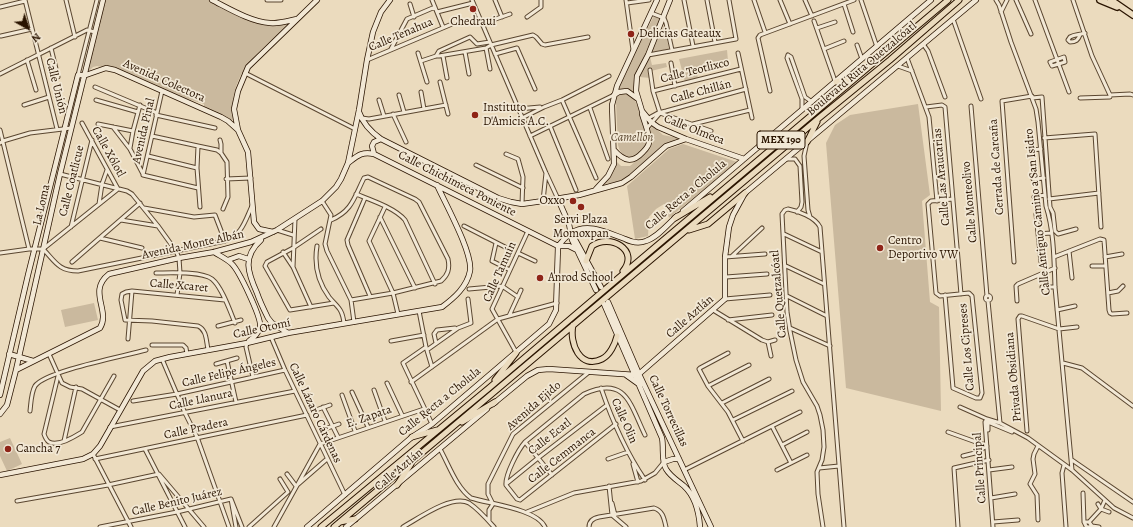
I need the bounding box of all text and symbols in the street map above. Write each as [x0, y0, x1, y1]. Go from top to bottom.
marker: Chedraui [468, 4, 478, 14]
north arrow [8, 8, 48, 48]
street label: Calle Tenahua [367, 15, 435, 55]
place label: Chedraui [450, 15, 496, 29]
street label: Boulevard Ruta Quetzalcóatl [804, 19, 920, 119]
place label: Delicias Gateaux [639, 27, 721, 41]
text: N [28, 29, 44, 46]
marker: Delicias Gateaux [626, 29, 636, 39]
street label: Calle Teotlixco [659, 55, 731, 87]
street label: Avenida Colectora [121, 56, 207, 106]
street label: Calle Unión [42, 57, 70, 115]
street label: Calle Chillán [669, 77, 733, 107]
street label: Avenida Pinal [129, 97, 159, 165]
place label: Instituto D'Amicis A.C. [483, 101, 549, 129]
marker: Instituto D'Amicis A.C. [470, 110, 480, 120]
street label: Calle Olmeca [662, 112, 726, 148]
street label: Cerrada de Carcaña [986, 118, 1008, 216]
street label: Calle Xólotl [88, 124, 128, 180]
street label: Calle Las Araucarias [931, 128, 953, 226]
street label: Calle Antiguo Camino a San Isidro [1022, 128, 1054, 296]
park label: Camellón [611, 131, 653, 145]
road number: MEX 190 [757, 131, 805, 149]
street label: Calle Coatlicue [56, 144, 88, 218]
street label: Calle Chichimeca Poniente [396, 148, 518, 220]
street label: Calle Recta a Cholula [642, 157, 730, 233]
street label: Calle Monteolivo [959, 161, 981, 243]
street label: La Loma [30, 183, 54, 227]
place label: Oxxo [540, 194, 565, 208]
marker: Oxxo [568, 196, 578, 206]
marker: Servi Plaza Momoxpan [576, 202, 586, 212]
place label: Servi Plaza Momoxpan [553, 213, 609, 241]
street label: Avenida Monte Albán [141, 227, 245, 263]
place label: Centro Deportivo VW [888, 234, 958, 262]
street label: Calle Tamuín [480, 240, 520, 304]
marker: Centro Deportivo VW [875, 243, 885, 253]
street label: Calle Quetzalcóatl [768, 249, 790, 339]
place label: Anrod School [548, 271, 613, 285]
marker: Anrod School [535, 273, 545, 283]
street label: Calle Xcaret [149, 276, 209, 296]
street label: Calle Aztlán [663, 292, 717, 342]
street label: Calle Los Cipreses [956, 303, 978, 391]
street label: Calle Otomí [232, 316, 292, 342]
street label: Privada Obsidiana [1003, 332, 1025, 422]
street label: Calle Felipe Ángeles [181, 355, 277, 391]
street label: Calle Lázaro Cárdenas [286, 361, 344, 465]
street label: Calle Recta a Cholula [396, 364, 484, 440]
street label: Calle Torrecillas [645, 373, 691, 449]
street label: Avenida Ejido [504, 378, 564, 434]
street label: Calle Llanura [168, 386, 234, 414]
street label: Calle Olin [608, 396, 640, 446]
street label: E. Zapata [344, 403, 394, 431]
street label: Calle Pradera [163, 415, 229, 443]
street label: Calle Ecatl [525, 416, 575, 458]
street label: Calle Cemmanca [525, 425, 599, 487]
street label: Calle Principal [970, 432, 990, 504]
place label: Cancha 7 [16, 442, 60, 456]
marker: Cancha 7 [3, 444, 13, 454]
street label: Calle Aztlán [372, 446, 426, 494]
street label: Calle Benito Juárez [130, 485, 224, 519]

